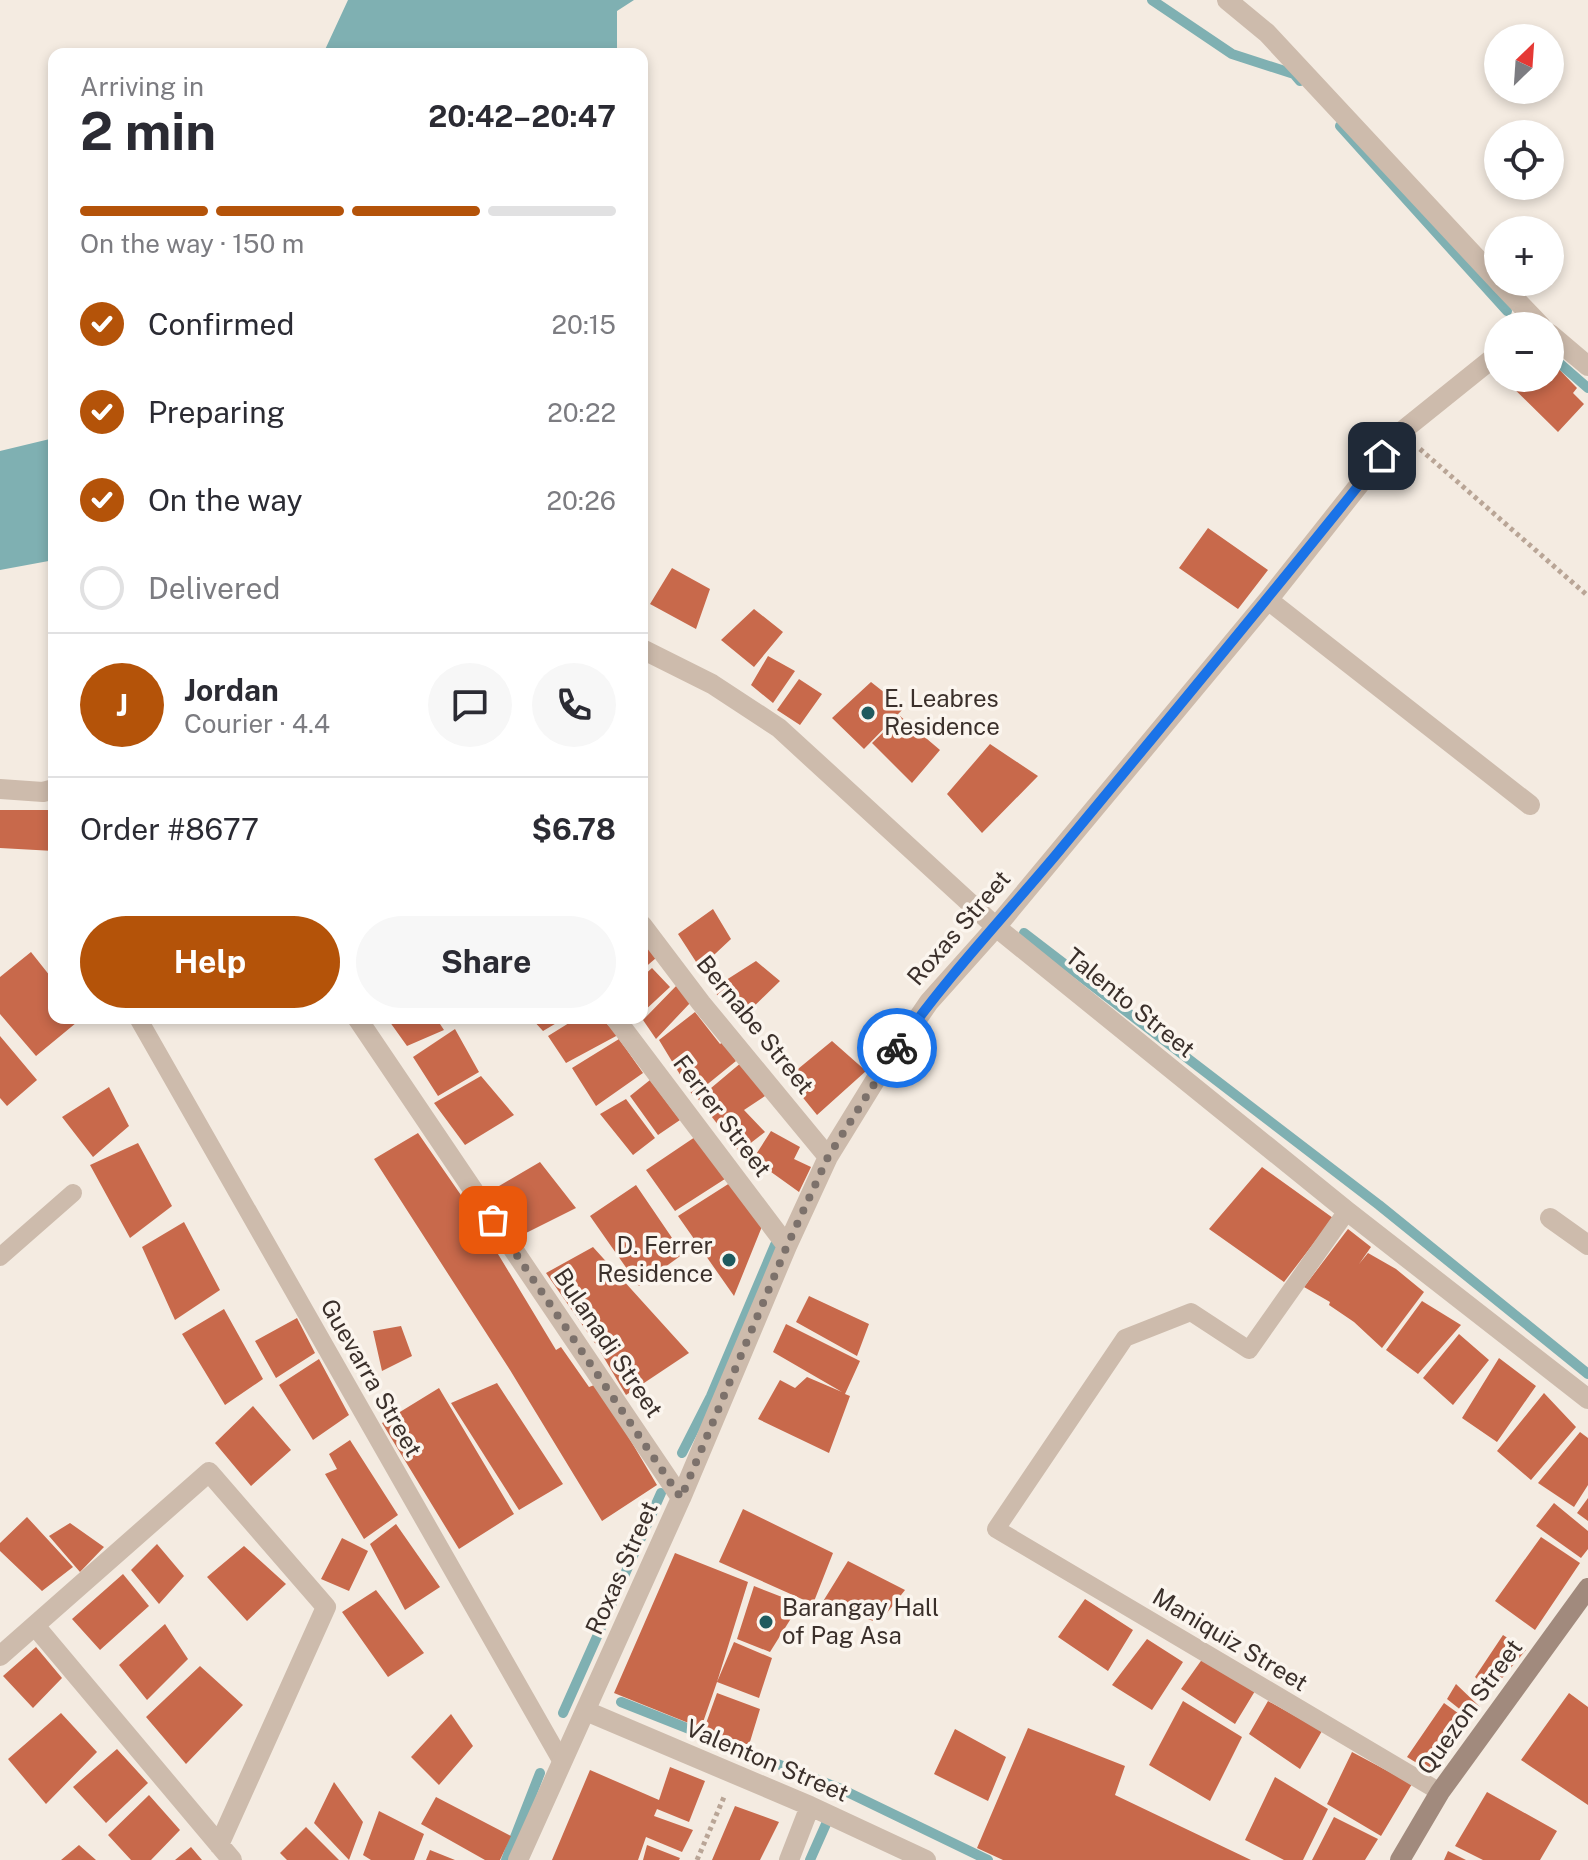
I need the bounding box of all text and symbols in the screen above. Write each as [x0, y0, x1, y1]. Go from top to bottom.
north arrow [1484, 24, 1564, 104]
map controls [1484, 24, 1564, 392]
text: Arriving in [80, 71, 204, 102]
text: 20:42–20:47 [428, 98, 616, 134]
text: 2 min [80, 101, 216, 162]
button: locate [1484, 120, 1564, 200]
button: + [1484, 216, 1564, 296]
text: On the way · 150 m [80, 228, 304, 259]
icon: check [80, 302, 124, 346]
text: Confirmed [148, 306, 294, 342]
text: 20:15 [551, 309, 616, 340]
button: − [1484, 312, 1564, 392]
icon: check [80, 390, 124, 434]
text: Preparing [148, 394, 285, 430]
text: 20:22 [547, 397, 616, 428]
pin [1348, 422, 1416, 490]
icon: home [1360, 434, 1404, 478]
icon: check [80, 478, 124, 522]
text: On the way [148, 482, 302, 518]
text: 20:26 [547, 485, 616, 516]
text: Delivered [148, 570, 280, 606]
button: chat [428, 663, 512, 747]
button: phone [532, 663, 616, 747]
text: Jordan [184, 672, 279, 708]
place label: E. Leabres Residence [884, 684, 1000, 740]
text: J [116, 687, 128, 723]
marker: E. Leabres Residence [859, 704, 877, 722]
text: Courier · 4.4 [184, 708, 330, 739]
text: Order #8677 [80, 811, 259, 847]
text: $6.78 [532, 811, 616, 847]
street label: Roxas Street [901, 864, 1016, 990]
button: Help [80, 916, 340, 1008]
button: Share [356, 916, 616, 1008]
street label: Talento Street [1060, 942, 1201, 1063]
street label: Bernabe Street [691, 950, 820, 1099]
courier [857, 1008, 937, 1088]
icon: bike [875, 1026, 919, 1070]
street label: Ferrer Street [668, 1049, 778, 1182]
pin [459, 1186, 527, 1254]
icon: bag [471, 1198, 515, 1242]
place label: D. Ferrer Residence [597, 1231, 713, 1287]
marker: D. Ferrer Residence [720, 1251, 738, 1269]
street label: Bulanadi Street [549, 1262, 669, 1422]
street label: Guevarra Street [315, 1294, 428, 1461]
street label: Roxas Street [579, 1497, 663, 1639]
street label: Maniquiz Street [1148, 1582, 1313, 1696]
place label: Barangay Hall of Pag Asa [782, 1593, 939, 1649]
marker: Barangay Hall of Pag Asa [757, 1613, 775, 1631]
street label: Quezon Street [1411, 1633, 1528, 1779]
street label: Valenton Street [682, 1713, 853, 1807]

